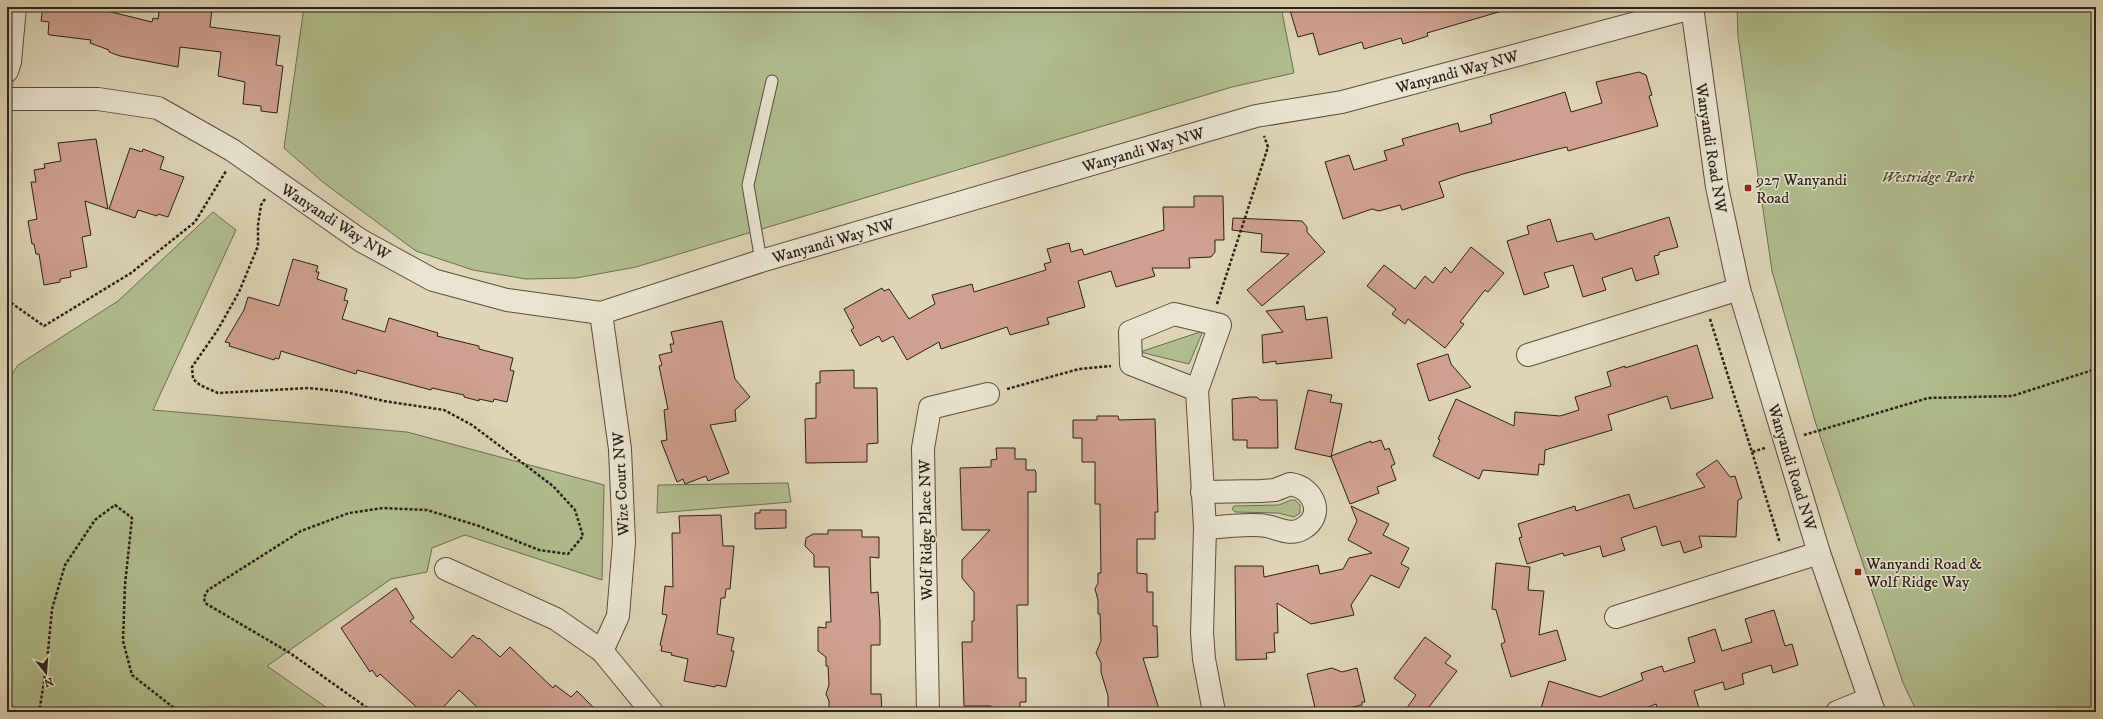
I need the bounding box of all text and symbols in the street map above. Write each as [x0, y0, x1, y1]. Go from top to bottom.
street label: Wanyandi Way NW [1393, 46, 1521, 98]
street label: Wanyandi Road NW [1691, 81, 1731, 215]
street label: Wanyandi Way NW [1079, 123, 1207, 177]
park label: Westridge Park [1882, 167, 1975, 187]
place label: 927 Wanyandi Road [1755, 170, 1847, 208]
street label: Wanyandi Way NW [276, 179, 394, 265]
marker: 927 Wanyandi Road [1743, 183, 1753, 193]
street label: Wanyandi Way NW [769, 214, 897, 268]
street label: Wanyandi Road NW [1763, 401, 1821, 533]
street label: Wize Court NW [608, 431, 634, 537]
street label: Wolf Ridge Place NW [915, 459, 937, 602]
place label: Wanyandi Road & Wolf Ridge Way [1865, 554, 1982, 592]
marker: Wanyandi Road & Wolf Ridge Way [1853, 567, 1863, 577]
north arrow [26, 653, 66, 693]
text: N [42, 674, 55, 690]

